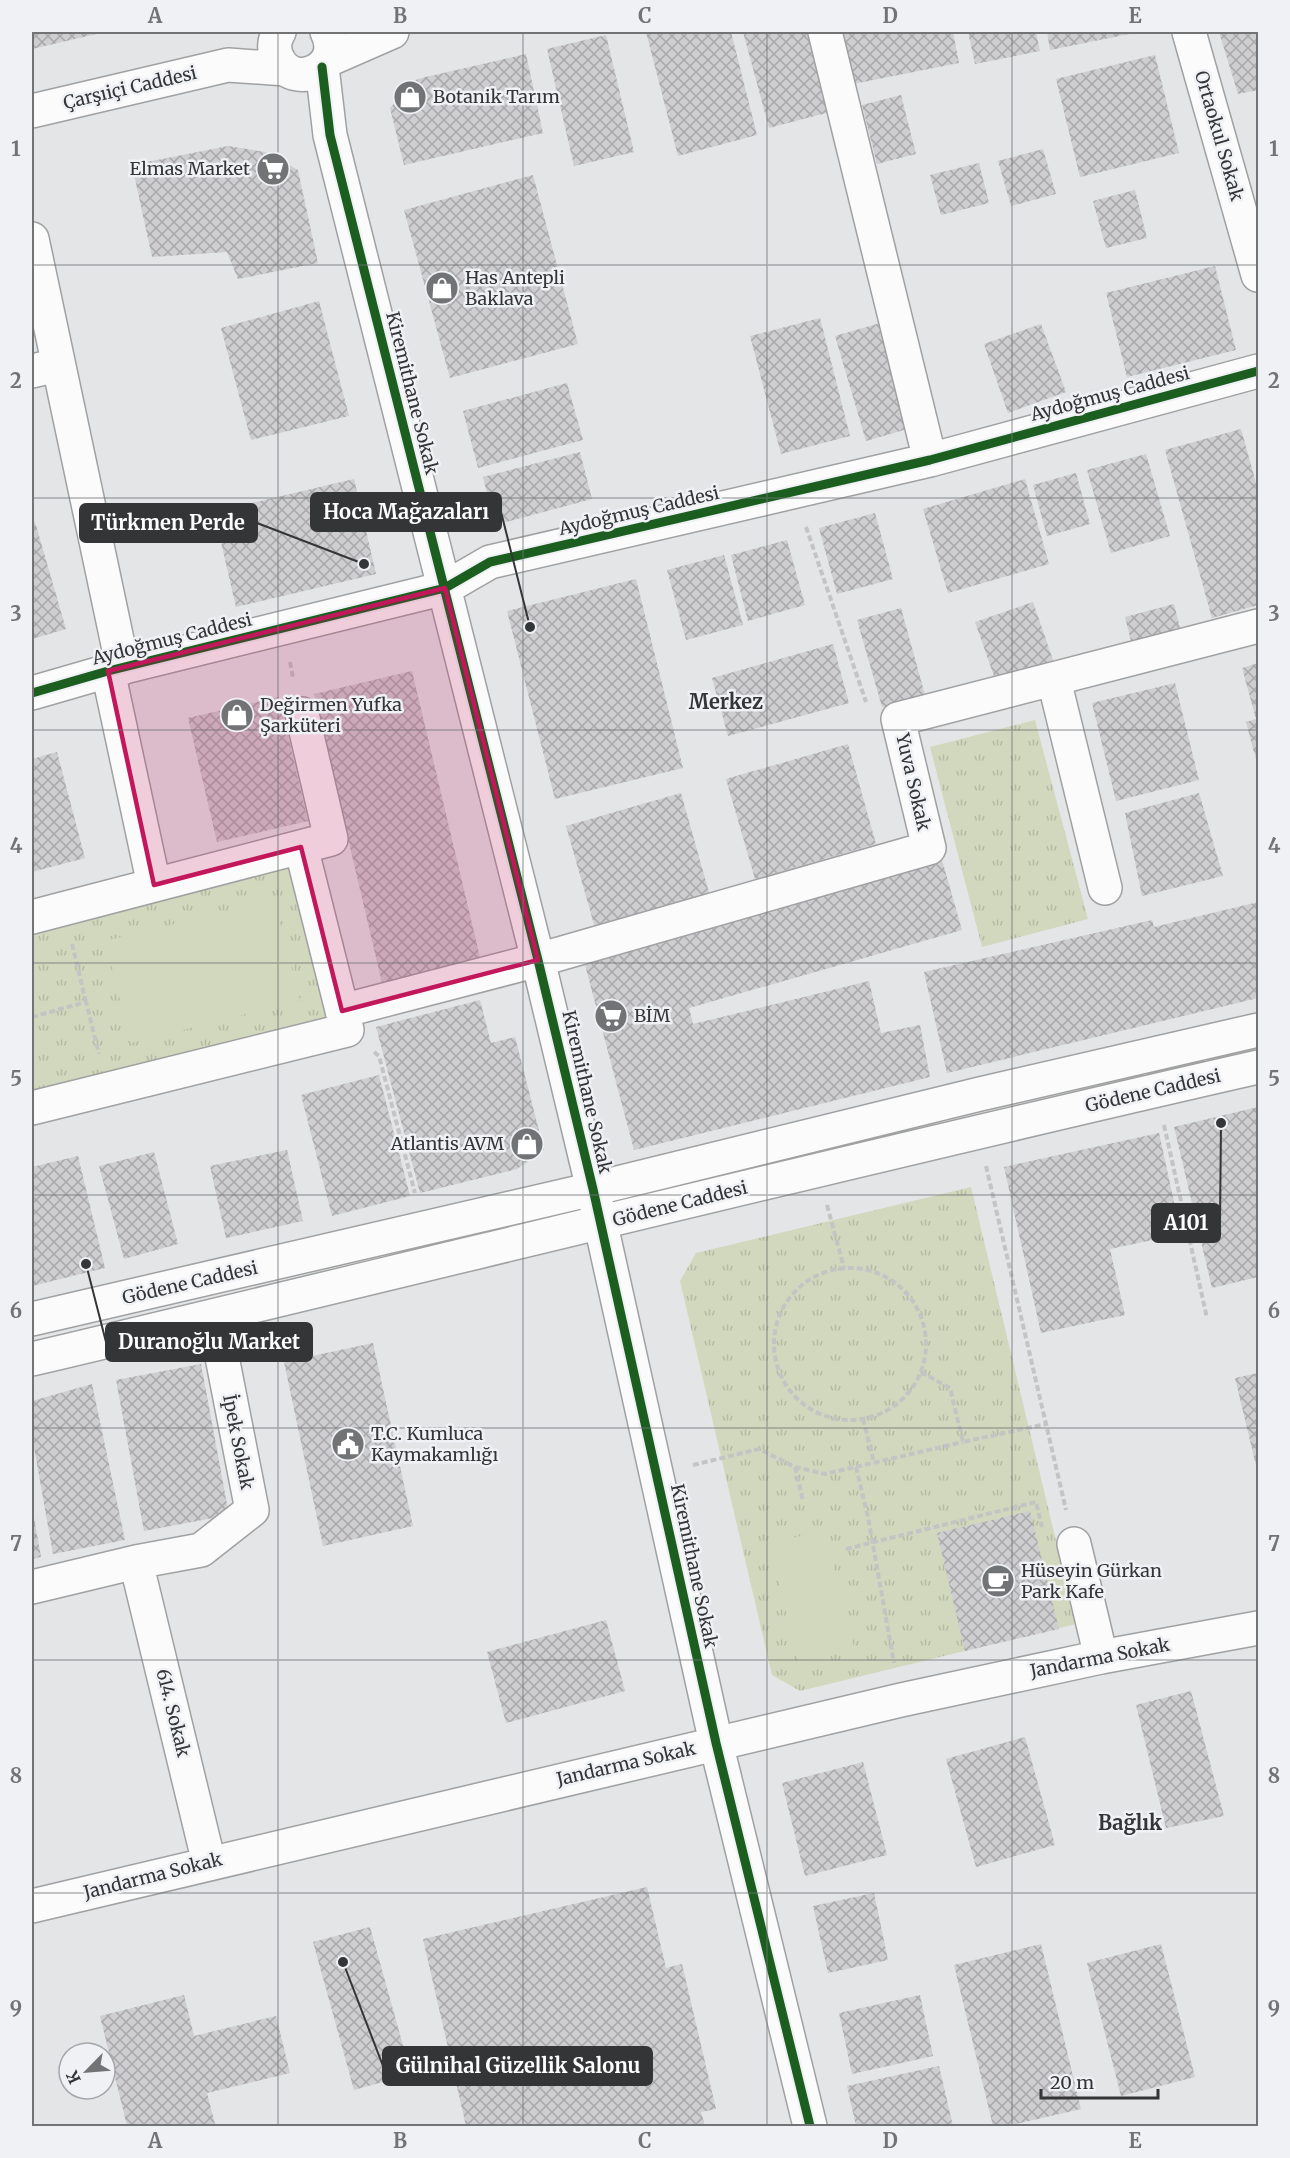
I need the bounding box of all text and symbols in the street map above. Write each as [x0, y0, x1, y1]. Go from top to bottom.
text: A [147, 3, 163, 28]
text: B [393, 3, 407, 28]
text: C [638, 3, 652, 28]
text: D [882, 3, 898, 28]
text: E [1128, 3, 1142, 28]
street label: Çarşıiçi Caddesi [61, 61, 199, 114]
street label: Ortaokul Sokak [1190, 68, 1249, 204]
shop icon: Botanik Tarım [392, 79, 428, 115]
place label: Botanik Tarım [433, 85, 560, 108]
text: 1 [11, 136, 21, 161]
text: 1 [1269, 136, 1279, 161]
supermarket icon: Elmas Market [255, 151, 291, 187]
place label: Elmas Market [130, 157, 250, 180]
place label: Has Antepli Baklava [465, 266, 565, 310]
shop icon: Has Antepli Baklava [424, 270, 460, 306]
street label: Kiremithane Sokak [381, 309, 444, 477]
street label: Aydoğmuş Caddesi [1027, 361, 1192, 426]
text: 2 [10, 368, 22, 393]
text: 2 [1268, 368, 1280, 393]
street label: Aydoğmuş Caddesi [555, 481, 721, 540]
callout: Hoca Mağazaları [311, 493, 501, 531]
text: Hoca Mağazaları [323, 499, 489, 524]
callout: Türkmen Perde [80, 504, 257, 542]
text: Türkmen Perde [91, 510, 245, 535]
text: 3 [10, 601, 22, 626]
text: 3 [1268, 601, 1280, 626]
street label: Aydoğmuş Caddesi [89, 607, 254, 670]
district label: Merkez [689, 689, 763, 714]
place label: Değirmen Yufka Şarküteri [260, 693, 402, 737]
shop icon: Değirmen Yufka Şarküteri [219, 697, 255, 733]
street label: Yuva Sokak [891, 730, 936, 833]
text: 4 [10, 833, 23, 858]
text: 4 [1268, 833, 1281, 858]
supermarket icon: BİM [593, 998, 629, 1034]
place label: BİM [634, 1004, 671, 1027]
street label: Kiremithane Sokak [558, 1008, 618, 1176]
street label: Gödene Caddesi [1083, 1064, 1223, 1117]
text: 5 [10, 1066, 22, 1091]
text: 5 [1268, 1066, 1280, 1091]
shop icon: Atlantis AVM [509, 1126, 545, 1162]
place label: Atlantis AVM [390, 1132, 504, 1155]
street label: Gödene Caddesi [610, 1176, 750, 1231]
callout: A101 [1152, 1204, 1220, 1242]
text: A101 [1163, 1210, 1208, 1235]
street label: Gödene Caddesi [120, 1256, 260, 1309]
text: 6 [10, 1298, 22, 1323]
text: 6 [1268, 1298, 1280, 1323]
callout: Duranoğlu Market [106, 1323, 312, 1361]
text: Duranoğlu Market [118, 1329, 300, 1354]
street label: İpek Sokak [218, 1392, 259, 1492]
place label: T.C. Kumluca Kaymakamlığı [371, 1422, 498, 1466]
public building icon: T.C. Kumluca Kaymakamlığı [330, 1426, 366, 1462]
street label: Kiremithane Sokak [666, 1482, 723, 1651]
text: 7 [10, 1531, 22, 1556]
text: 7 [1268, 1531, 1280, 1556]
place label: Hüseyin Gürkan Park Kafe [1021, 1559, 1162, 1603]
cafe icon: Hüseyin Gürkan Park Kafe [980, 1563, 1016, 1599]
street label: Jandarma Sokak [1027, 1633, 1172, 1683]
street label: 614. Sokak [151, 1666, 196, 1760]
street label: Jandarma Sokak [553, 1736, 698, 1791]
text: 8 [10, 1763, 22, 1788]
text: 8 [1268, 1763, 1280, 1788]
district label: Bağlık [1098, 1810, 1162, 1835]
street label: Jandarma Sokak [80, 1847, 225, 1904]
text: 9 [10, 1996, 22, 2021]
text: 9 [1268, 1996, 1280, 2021]
north arrow [57, 2041, 117, 2101]
callout: Gülnihal Güzellik Salonu [383, 2047, 652, 2085]
text: Gülnihal Güzellik Salonu [396, 2053, 640, 2078]
scale bar [1041, 2062, 1158, 2100]
text: K [62, 2068, 85, 2087]
text: 20 m [1050, 2071, 1094, 2094]
text: A [147, 2128, 163, 2153]
text: B [393, 2128, 407, 2153]
text: C [638, 2128, 652, 2153]
text: D [882, 2128, 898, 2153]
text: E [1128, 2128, 1142, 2153]

